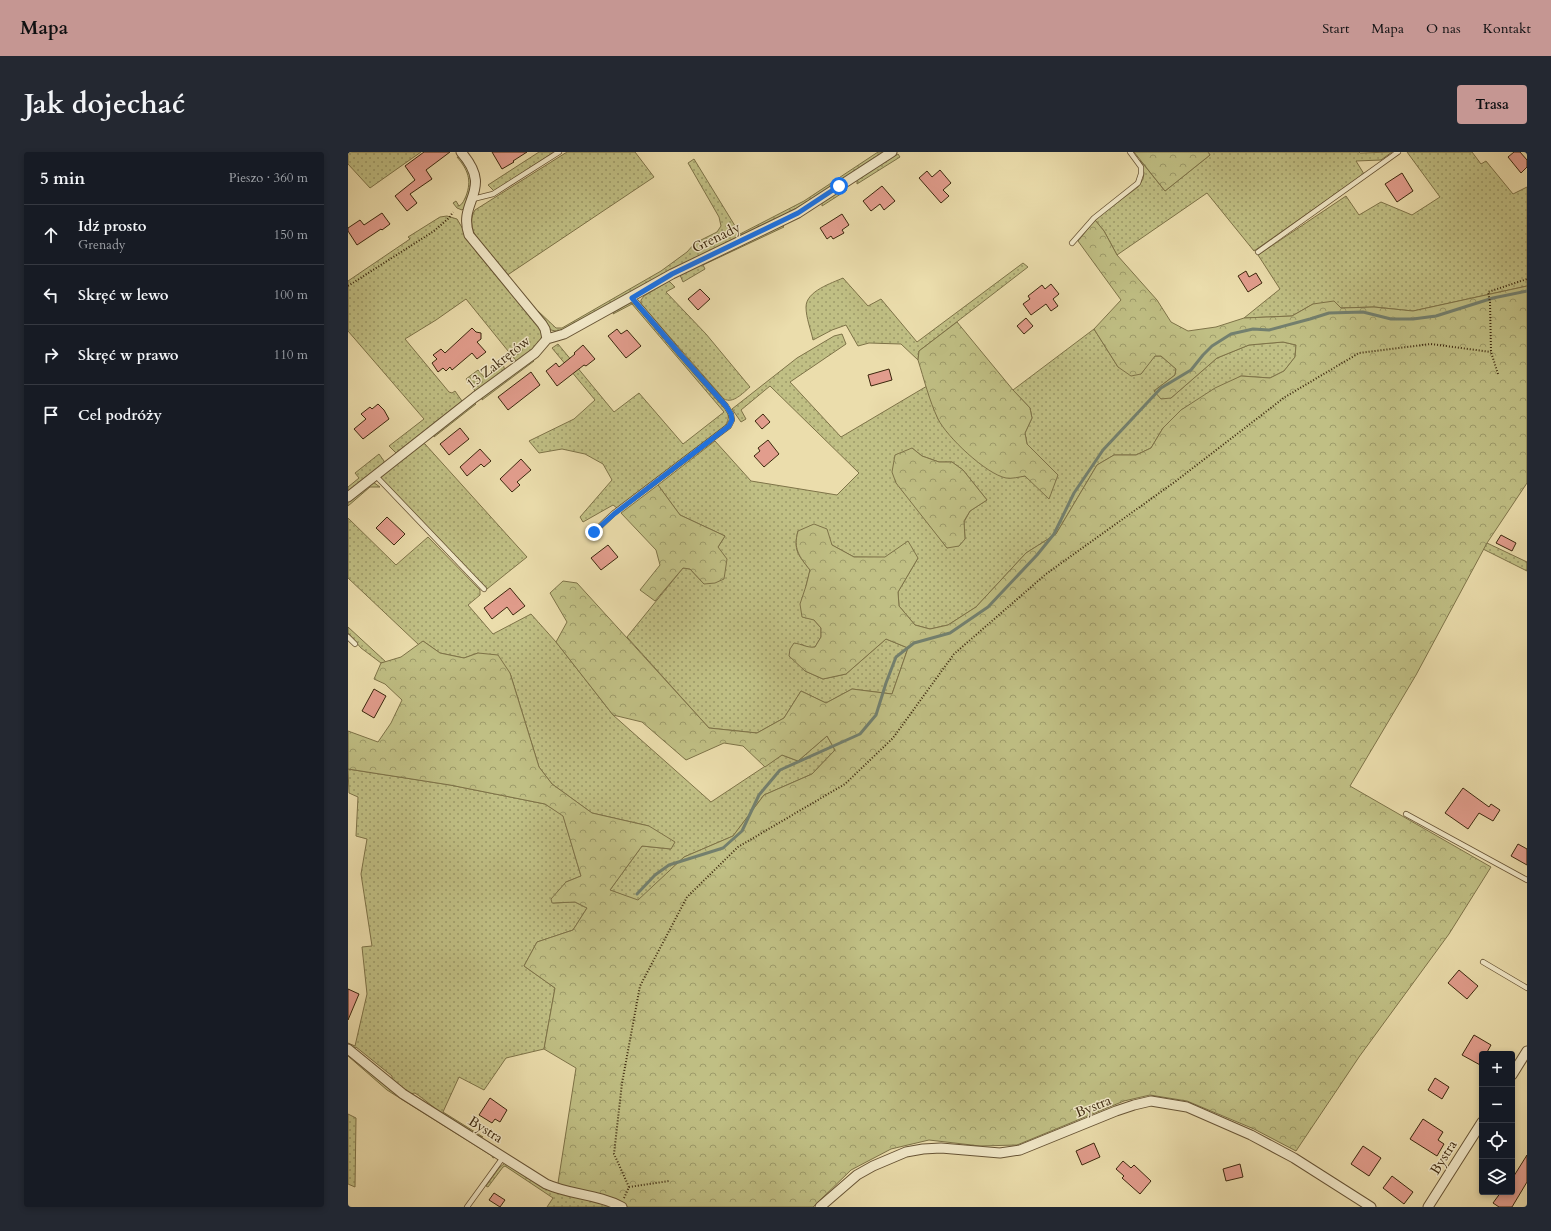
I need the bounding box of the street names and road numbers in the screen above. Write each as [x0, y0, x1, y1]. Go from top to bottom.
street label: Grenady [689, 217, 744, 257]
street label: 13 Zakrętów [462, 331, 535, 393]
street label: Bystra [1072, 1091, 1114, 1122]
street label: Bystra [465, 1112, 507, 1147]
street label: Bystra [1426, 1136, 1461, 1178]

